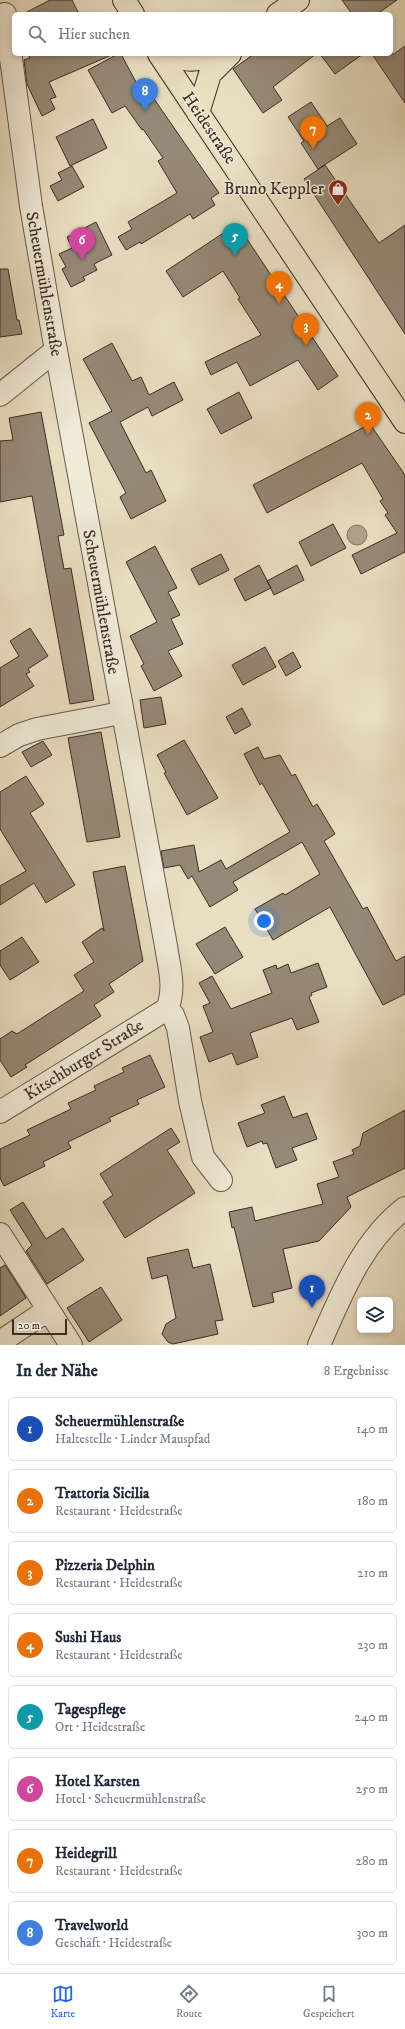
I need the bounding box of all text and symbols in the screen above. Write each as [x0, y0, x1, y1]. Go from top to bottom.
search box [12, 12, 393, 56]
icon: search [26, 23, 48, 45]
text: Hier suchen [58, 25, 130, 44]
pin: 8 [132, 78, 158, 111]
street label: Heidestraße [177, 87, 241, 169]
pin: 7 [300, 116, 326, 149]
place label: Bruno Keppler [224, 178, 325, 200]
shop icon: Bruno Keppler [327, 178, 349, 206]
street label: Scheuermühlenstraße [20, 210, 68, 358]
pin: 5 [222, 223, 248, 256]
pin: 6 [69, 227, 95, 260]
pin: 4 [266, 271, 292, 304]
pin: 3 [293, 313, 319, 346]
pin: 2 [355, 402, 381, 435]
street label: Scheuermühlenstraße [77, 528, 125, 676]
your location [254, 911, 274, 931]
street label: Kitschburger Straße [20, 1014, 148, 1106]
pin: 1 [299, 1275, 325, 1308]
map controls [357, 1297, 393, 1333]
button: layers [357, 1297, 393, 1333]
scale bar [12, 1317, 67, 1336]
text: 20 m [18, 1319, 40, 1333]
text: In der Nähe [16, 1360, 98, 1382]
text: 8 Ergebnisse [324, 1363, 389, 1379]
text: Scheuermühlenstraße [55, 1412, 184, 1431]
text: 1 [28, 1421, 32, 1437]
text: 140 m [356, 1421, 388, 1437]
text: Haltestelle · Linder Mauspfad [55, 1431, 210, 1447]
text: Trattoria Sicilia [55, 1484, 149, 1503]
text: 2 [27, 1493, 33, 1509]
text: 180 m [357, 1493, 388, 1509]
text: Restaurant · Heidestraße [55, 1503, 183, 1519]
text: Pizzeria Delphin [55, 1556, 155, 1575]
text: 3 [28, 1565, 32, 1581]
text: 210 m [357, 1565, 388, 1581]
text: Restaurant · Heidestraße [55, 1575, 183, 1591]
text: Sushi Haus [55, 1628, 121, 1647]
text: 4 [26, 1637, 34, 1653]
text: 230 m [357, 1637, 388, 1653]
text: Restaurant · Heidestraße [55, 1647, 183, 1663]
text: Tagespflege [55, 1700, 126, 1719]
text: 5 [27, 1709, 33, 1725]
text: 240 m [355, 1709, 388, 1725]
text: Ort · Heidestraße [55, 1719, 145, 1735]
text: Hotel Karsten [55, 1772, 140, 1791]
text: 6 [27, 1781, 33, 1797]
text: 250 m [356, 1781, 388, 1797]
text: Hotel · Scheuermühlenstraße [55, 1791, 206, 1807]
text: Heidegrill [55, 1844, 117, 1863]
text: 7 [27, 1853, 33, 1869]
text: 280 m [356, 1853, 388, 1869]
text: Restaurant · Heidestraße [55, 1863, 183, 1879]
text: Travelworld [55, 1916, 128, 1935]
text: 8 [27, 1925, 33, 1941]
text: 300 m [357, 1925, 388, 1941]
text: Geschäft · Heidestraße [55, 1935, 172, 1951]
tab: Karte [50, 1983, 75, 2021]
tab: Route [176, 1983, 202, 2021]
tab: Gespeichert [303, 1983, 355, 2021]

